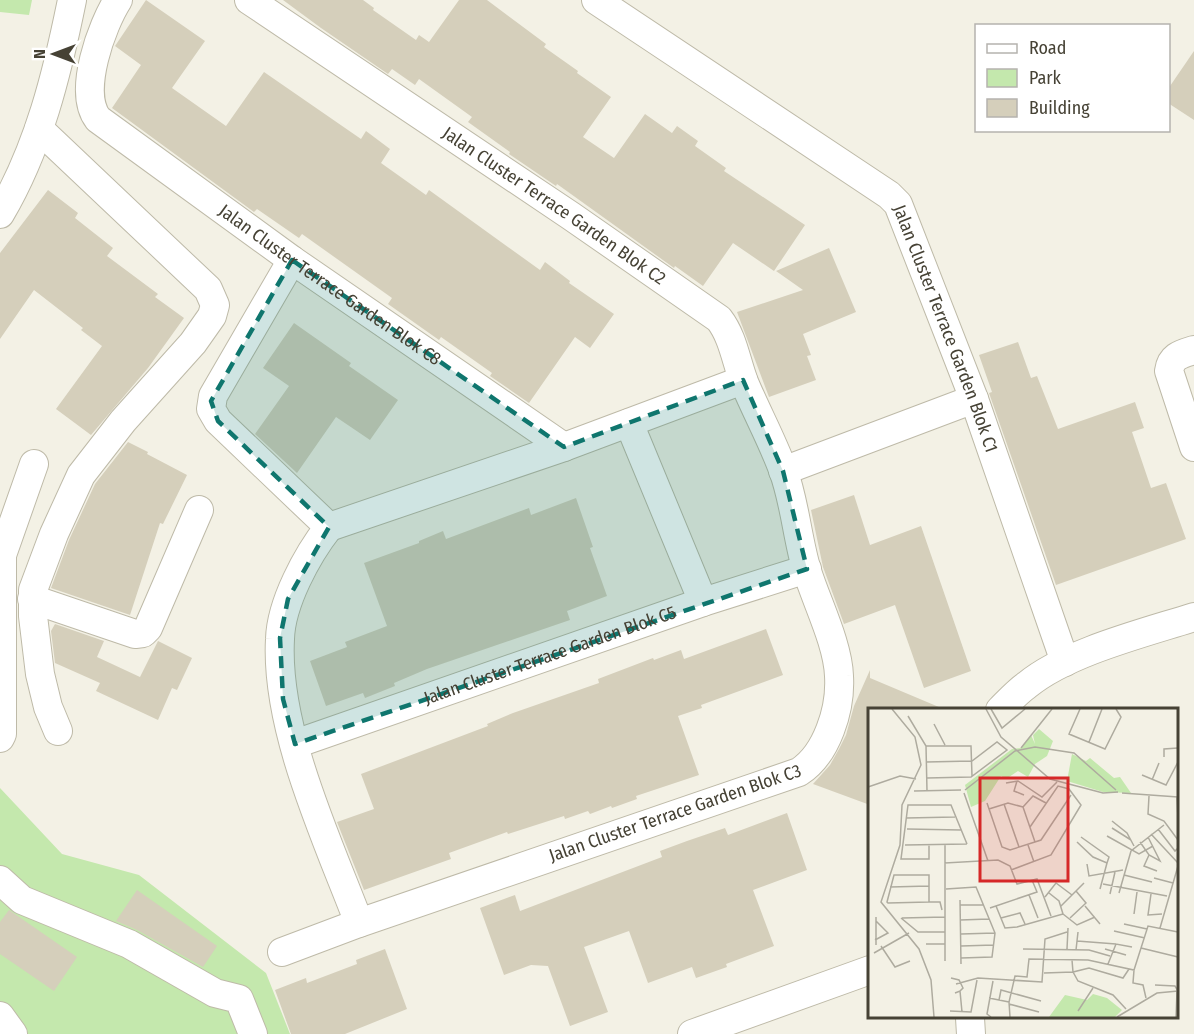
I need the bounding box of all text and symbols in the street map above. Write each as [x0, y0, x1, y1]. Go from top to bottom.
north arrow [24, 24, 84, 84]
legend [975, 24, 1170, 132]
text: Road [1029, 37, 1066, 59]
text: N [30, 49, 49, 59]
text: Park [1029, 67, 1062, 89]
text: Building [1029, 97, 1090, 119]
street label: Jalan Cluster Terrace Garden Blok C2 [438, 122, 670, 290]
street label: Jalan Cluster Terrace Garden Blok C8 [215, 200, 445, 370]
street label: Jalan Cluster Terrace Garden Blok C1 [888, 201, 1003, 455]
street label: Jalan Cluster Terrace Garden Blok C5 [421, 601, 679, 709]
inset map [868, 708, 1179, 1019]
street label: Jalan Cluster Terrace Garden Blok C3 [546, 759, 804, 867]

